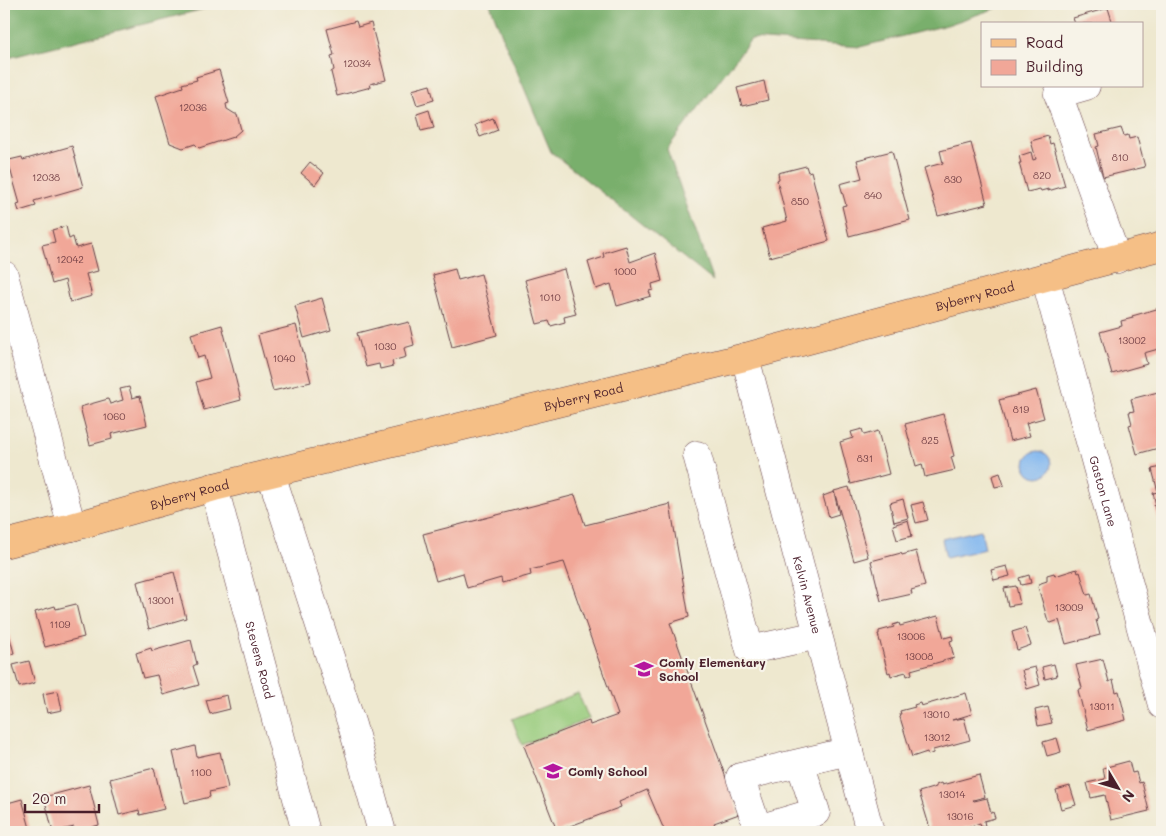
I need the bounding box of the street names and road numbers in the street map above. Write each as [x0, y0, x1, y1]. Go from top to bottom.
street label: Byberry Road [934, 278, 1016, 314]
street label: Byberry Road [542, 379, 625, 414]
street label: Gaston Lane [1086, 454, 1121, 528]
street label: Byberry Road [148, 476, 231, 513]
street label: Kelvin Avenue [790, 554, 826, 636]
street label: Stevens Road [242, 619, 278, 701]

